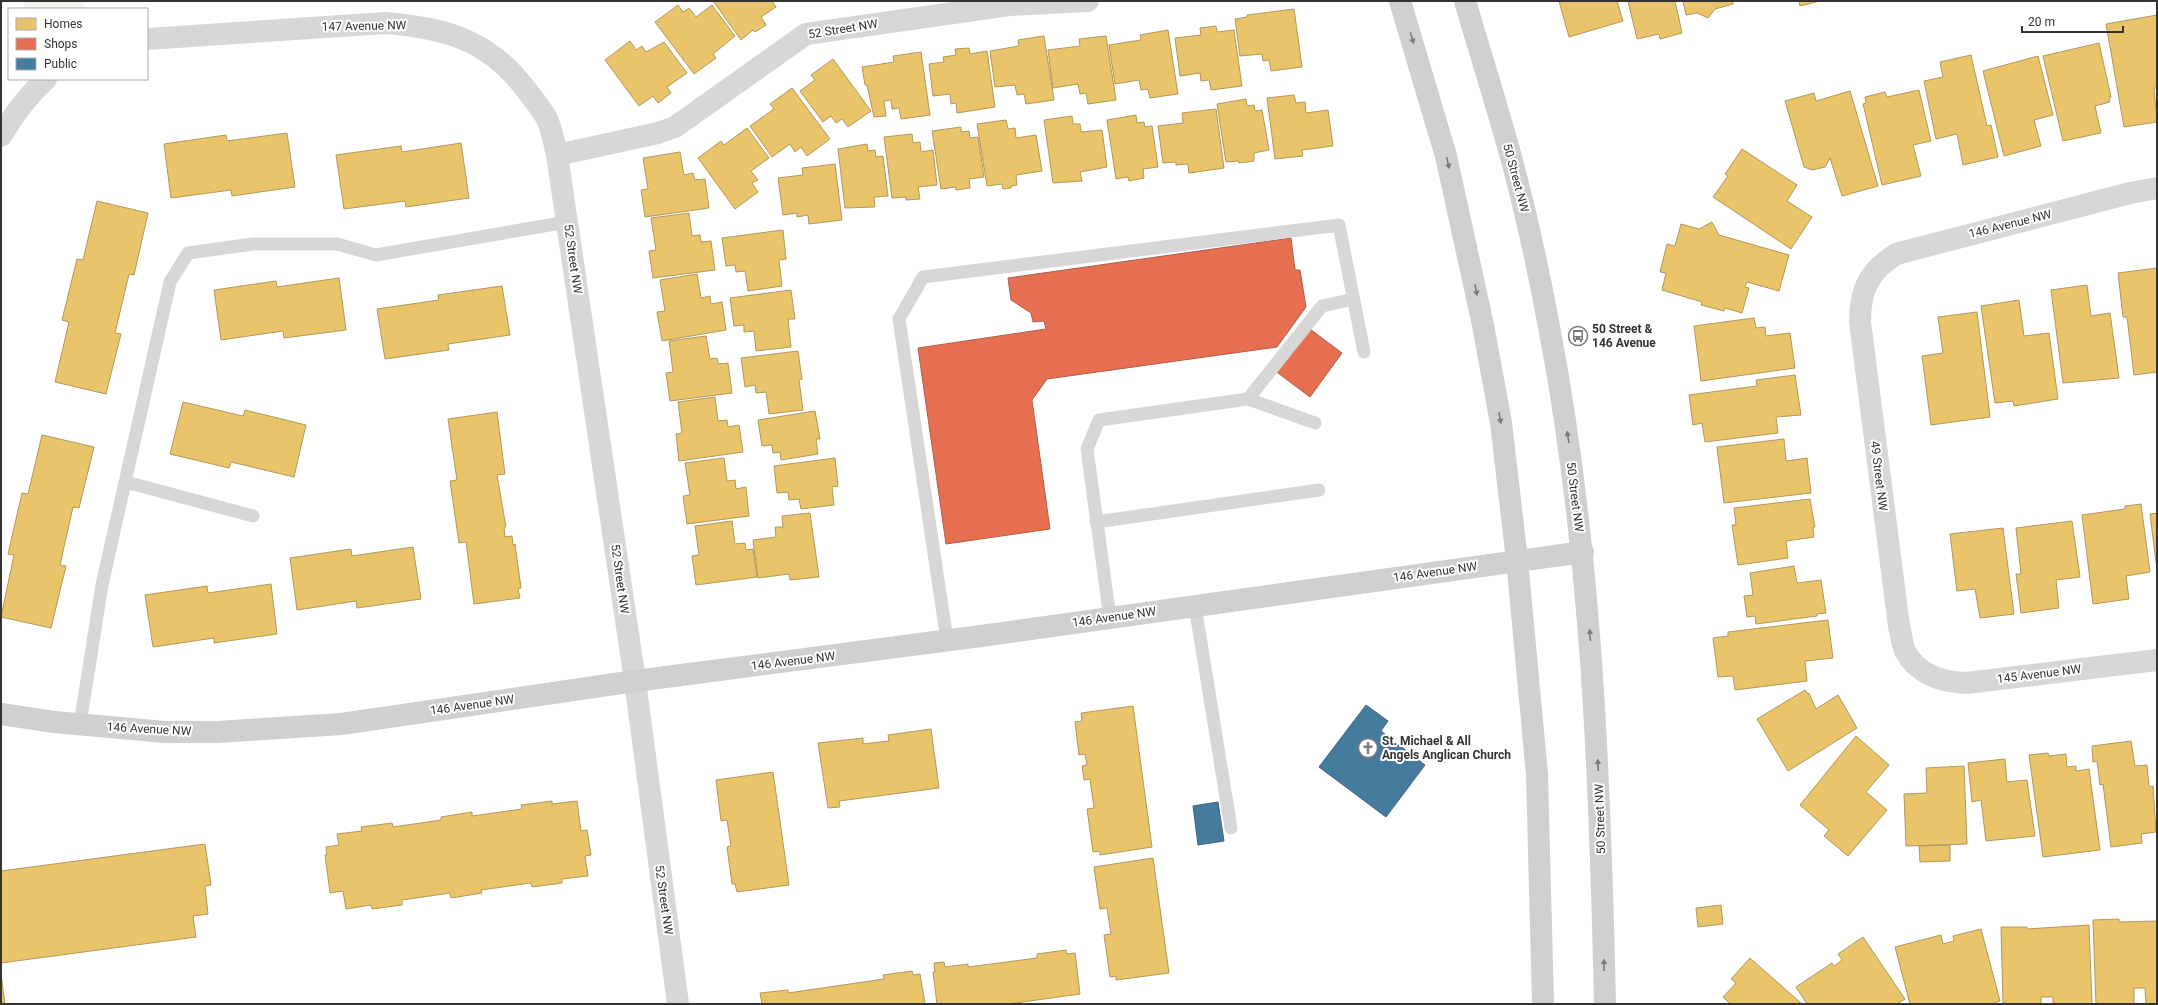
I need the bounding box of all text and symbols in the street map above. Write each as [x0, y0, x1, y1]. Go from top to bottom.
legend [8, 8, 148, 80]
scale bar [2022, 8, 2123, 34]
text: 20 m [2028, 15, 2055, 29]
text: Homes [44, 17, 82, 31]
street label: 52 Street NW [807, 17, 879, 41]
street label: 147 Avenue NW [322, 18, 407, 34]
one-way arrow [1409, 33, 1415, 45]
text: Shops [44, 37, 78, 51]
text: Public [44, 57, 77, 71]
street label: 50 Street NW [1500, 142, 1532, 214]
one-way arrow [1445, 157, 1451, 169]
street label: 146 Avenue NW [1967, 207, 2053, 241]
street label: 52 Street NW [561, 223, 585, 295]
one-way arrow [1473, 284, 1479, 296]
place label: 50 Street & 146 Avenue [1592, 322, 1656, 350]
bus stop icon: 50 Street & 146 Avenue [1567, 325, 1589, 347]
one-way arrow [1497, 412, 1503, 424]
one-way arrow [1564, 431, 1570, 443]
street label: 49 Street NW [1868, 440, 1890, 512]
street label: 50 Street NW [1564, 461, 1586, 533]
street label: 52 Street NW [608, 543, 632, 615]
street label: 146 Avenue NW [1392, 559, 1478, 585]
street label: 146 Avenue NW [1071, 604, 1157, 630]
one-way arrow [1586, 629, 1593, 641]
street label: 146 Avenue NW [750, 649, 836, 673]
street label: 145 Avenue NW [1996, 662, 2082, 686]
street label: 146 Avenue NW [429, 692, 515, 718]
street label: 146 Avenue NW [106, 720, 192, 738]
place label: St. Michael & All Angels Anglican Church [1382, 734, 1511, 762]
church icon: St. Michael & All Angels Anglican Church [1357, 737, 1379, 759]
one-way arrow [1595, 759, 1602, 771]
street label: 50 Street NW [1592, 783, 1608, 854]
street label: 52 Street NW [652, 864, 676, 936]
one-way arrow [1601, 958, 1607, 971]

